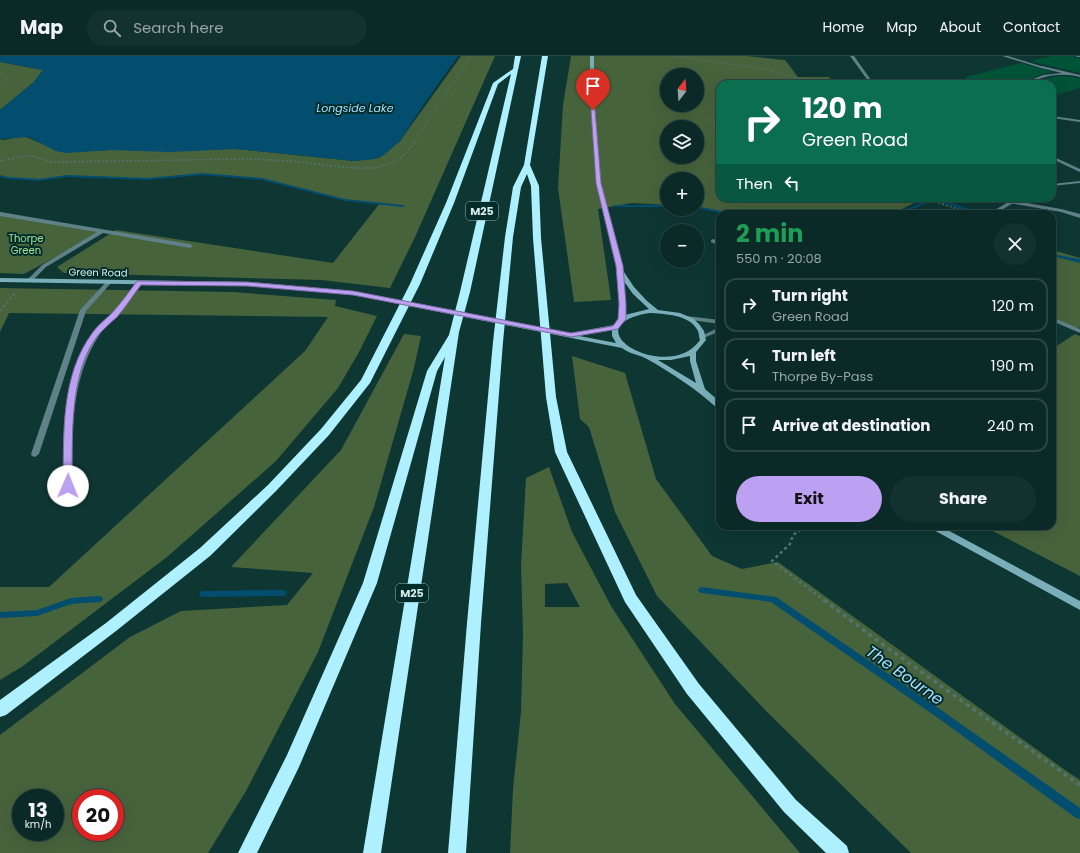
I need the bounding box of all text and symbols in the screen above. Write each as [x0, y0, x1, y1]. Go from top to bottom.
search box [87, 10, 367, 46]
text: Map [20, 14, 63, 41]
icon: search [101, 17, 123, 39]
text: Search here [133, 17, 224, 38]
text: Home [822, 17, 864, 37]
text: Map [886, 17, 917, 37]
text: About [939, 17, 981, 37]
text: Contact [1003, 17, 1060, 37]
north arrow [660, 68, 704, 112]
map controls [660, 68, 704, 268]
pin [576, 69, 610, 110]
icon: arrive [582, 75, 604, 97]
text: 120 m [802, 89, 882, 128]
icon: right [736, 96, 788, 148]
water label: Longside Lake [317, 100, 394, 116]
button: layers [660, 120, 704, 164]
text: Green Road [802, 127, 908, 152]
button: + [660, 172, 704, 216]
icon: left [781, 172, 803, 194]
text: Then [736, 173, 773, 194]
road number: M25 [466, 202, 498, 220]
text: 2 min [736, 217, 803, 250]
button: close [994, 223, 1036, 265]
button: − [660, 224, 704, 268]
park label: Thorpe Green [9, 231, 43, 258]
text: 550 m · 20:08 [736, 249, 822, 268]
street label: Green Road [68, 264, 128, 281]
text: Turn right [772, 285, 848, 306]
icon: right [738, 294, 760, 316]
text: 120 m [992, 295, 1034, 316]
text: Green Road [772, 307, 849, 326]
text: Turn left [772, 345, 836, 366]
icon: left [738, 354, 760, 376]
text: 190 m [991, 355, 1034, 376]
text: Thorpe By-Pass [772, 367, 873, 386]
icon: arrive [738, 414, 760, 436]
text: Arrive at destination [772, 415, 930, 436]
text: 240 m [987, 415, 1034, 436]
position arrow [47, 465, 89, 507]
button: Exit [736, 476, 882, 522]
button: Share [890, 476, 1036, 522]
road number: M25 [396, 584, 428, 602]
water label: The Bourne [861, 640, 948, 711]
speed limit sign: 20 [72, 789, 124, 841]
text: 13 [28, 796, 48, 824]
text: km/h [25, 817, 51, 832]

